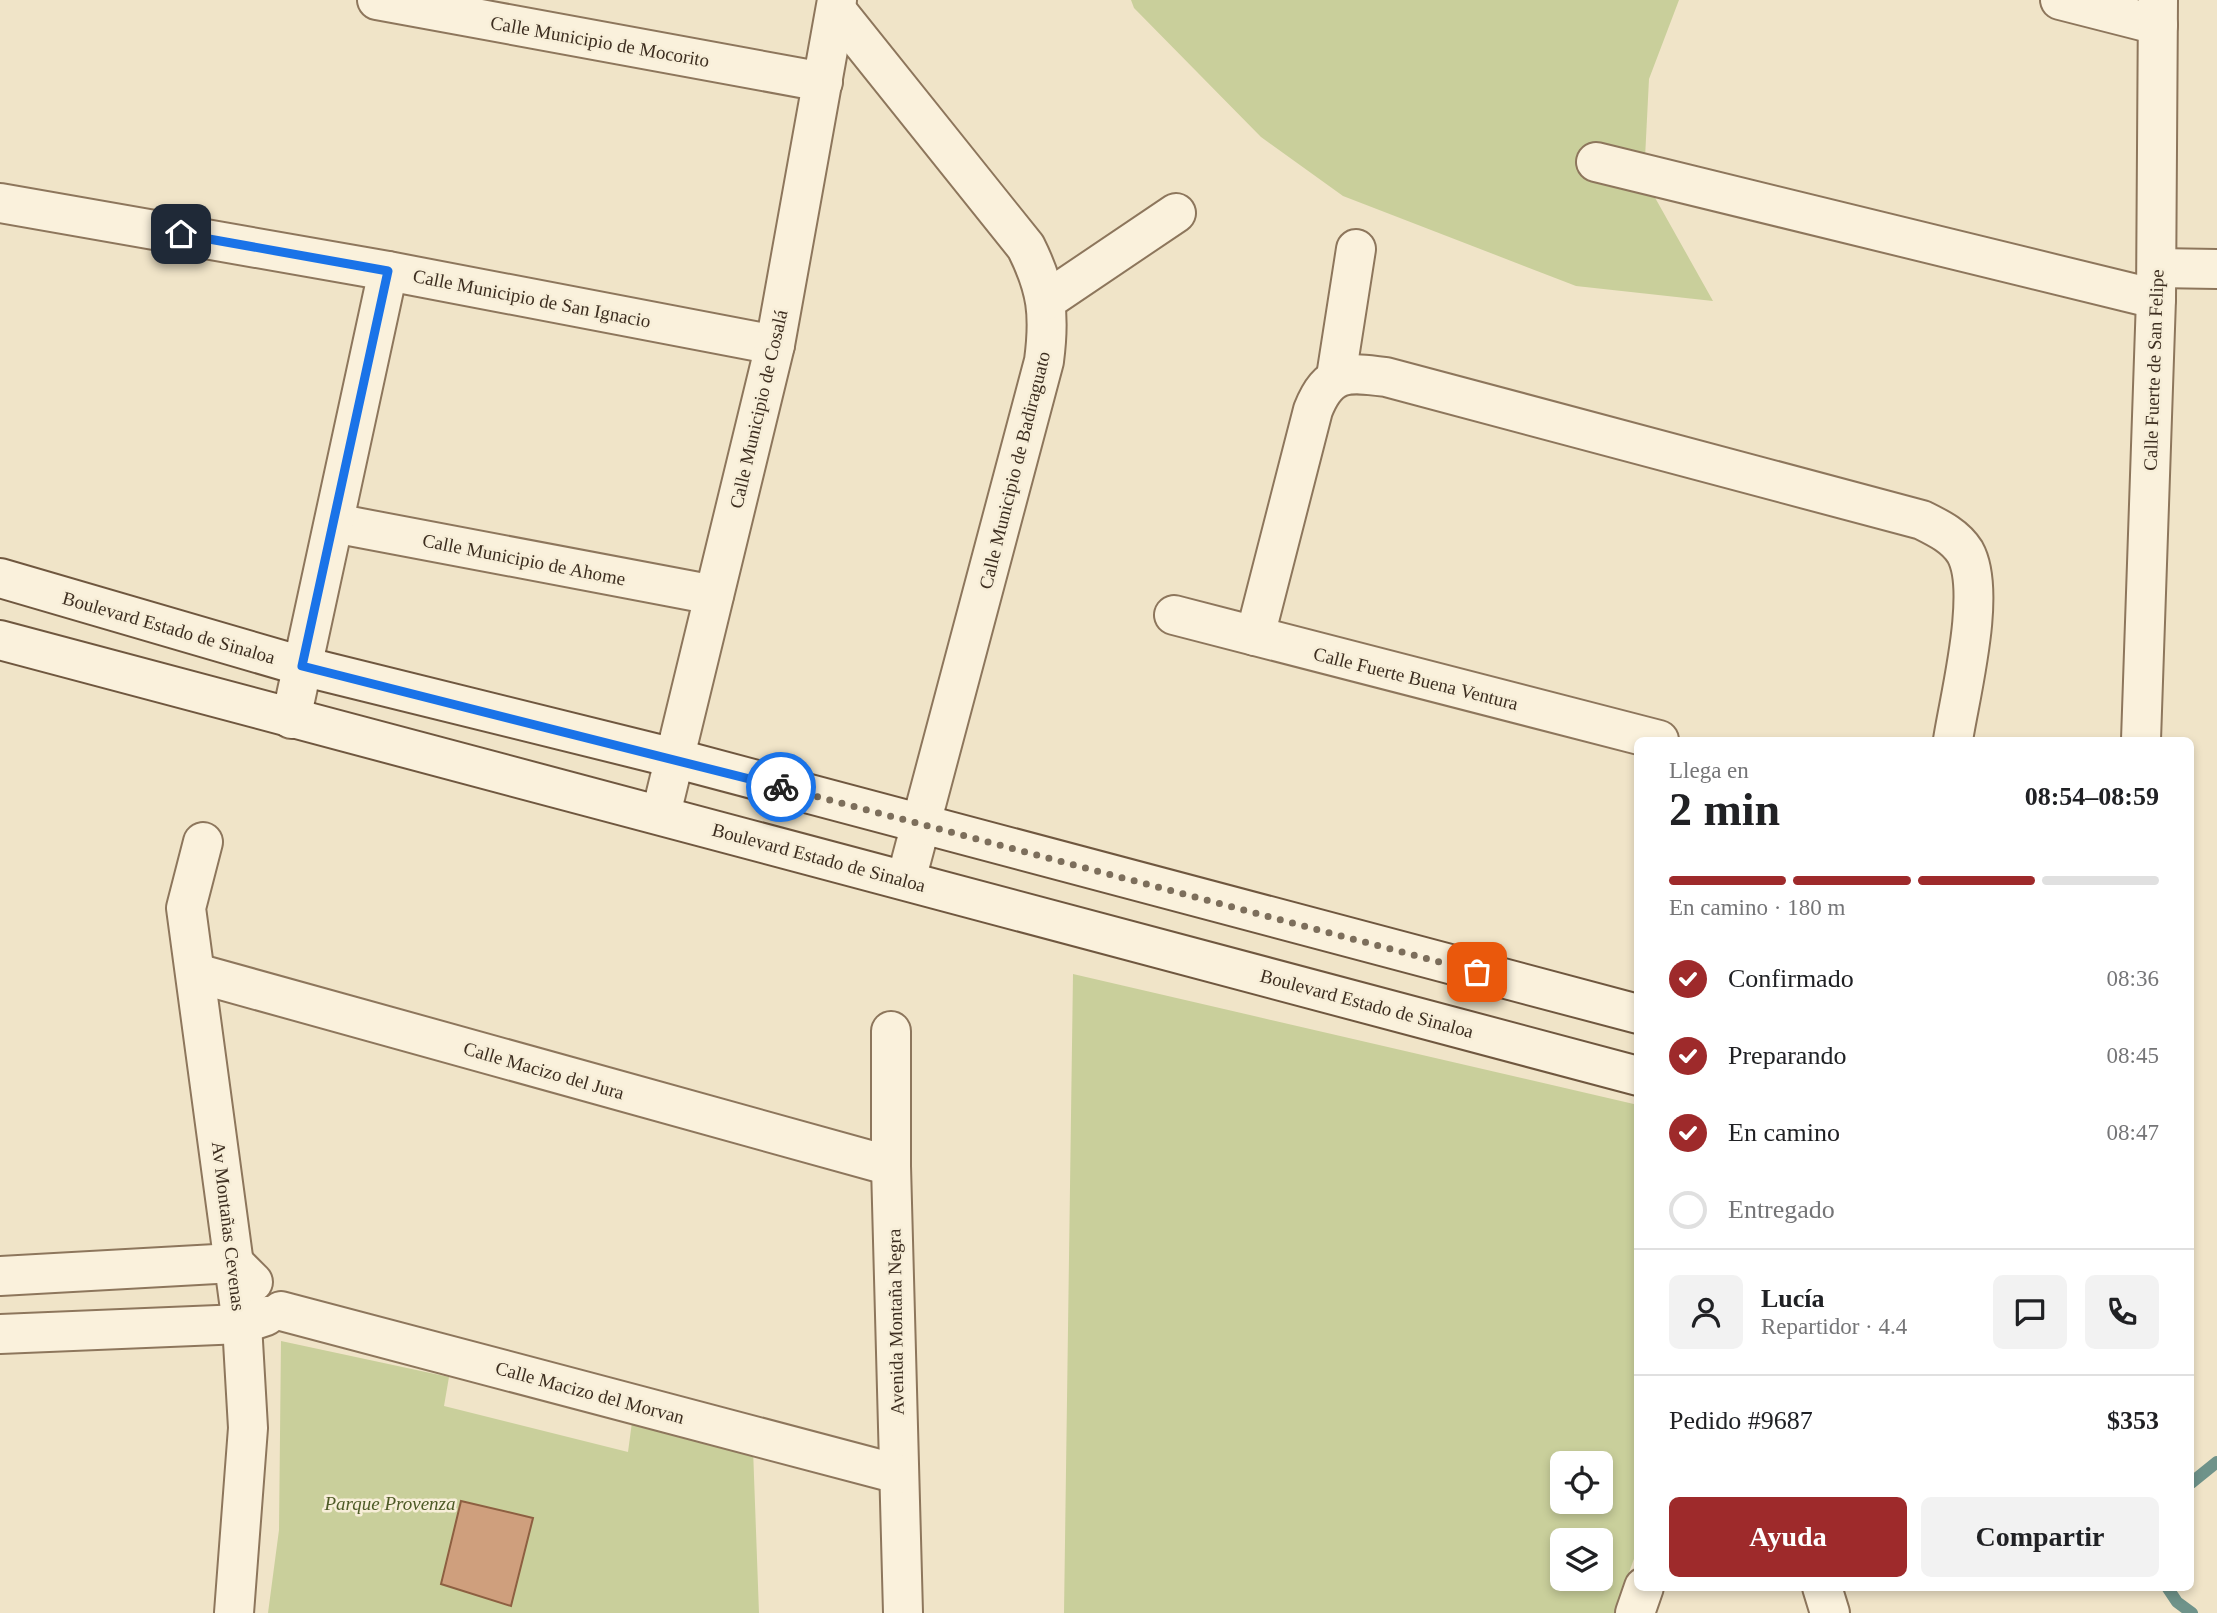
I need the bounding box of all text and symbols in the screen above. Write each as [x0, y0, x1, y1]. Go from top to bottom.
street label: Calle Municipio de Mocorito [489, 12, 711, 71]
pin [151, 204, 211, 264]
icon: home [162, 215, 200, 253]
street label: Calle Municipio de San Ignacio [411, 265, 653, 332]
street label: Calle Fuerte de San Felipe [2139, 269, 2168, 471]
street label: Calle Municipio de Cosalá [725, 307, 792, 510]
street label: Calle Municipio de Badiraguato [975, 349, 1054, 591]
street label: Calle Municipio de Ahome [421, 529, 627, 589]
street label: Boulevard Estado de Sinaloa [60, 587, 278, 668]
street label: Calle Fuerte Buena Ventura [1311, 643, 1521, 714]
courier [746, 752, 816, 822]
text: Llega en [1669, 758, 1749, 783]
icon: bike [762, 768, 800, 806]
text: 08:54–08:59 [2025, 782, 2159, 811]
text: 2 min [1669, 784, 1780, 835]
street label: Boulevard Estado de Sinaloa [710, 819, 928, 896]
text: En camino · 180 m [1669, 895, 1845, 920]
pin [1447, 942, 1507, 1002]
icon: bag [1458, 953, 1496, 991]
icon: check [1669, 960, 1707, 998]
text: Confirmado [1728, 964, 1854, 993]
street label: Boulevard Estado de Sinaloa [1258, 965, 1476, 1042]
text: 08:36 [2107, 966, 2159, 991]
street label: Calle Macizo del Jura [461, 1037, 627, 1104]
icon: check [1669, 1037, 1707, 1075]
text: Preparando [1728, 1041, 1846, 1070]
text: 08:45 [2107, 1043, 2159, 1068]
icon: check [1669, 1114, 1707, 1152]
text: En camino [1728, 1118, 1840, 1147]
text: 08:47 [2107, 1120, 2159, 1145]
street label: Av Montañas Cevenas [208, 1140, 249, 1312]
text: Entregado [1728, 1195, 1835, 1224]
street label: Avenida Montaña Negra [883, 1228, 908, 1415]
button: person [1669, 1275, 1743, 1349]
button: chat [1993, 1275, 2067, 1349]
button: phone [2085, 1275, 2159, 1349]
text: Lucía [1761, 1284, 1825, 1313]
text: Repartidor · 4.4 [1761, 1314, 1907, 1339]
street label: Calle Macizo del Morvan [493, 1357, 687, 1428]
text: Pedido #9687 [1669, 1406, 1813, 1435]
text: $353 [2107, 1406, 2159, 1435]
map controls [1550, 1451, 1613, 1591]
button: locate [1550, 1451, 1613, 1514]
park label: Parque Provenza [323, 1493, 456, 1514]
button: Ayuda [1669, 1497, 1907, 1577]
button: Compartir [1921, 1497, 2159, 1577]
button: layers [1550, 1528, 1613, 1591]

